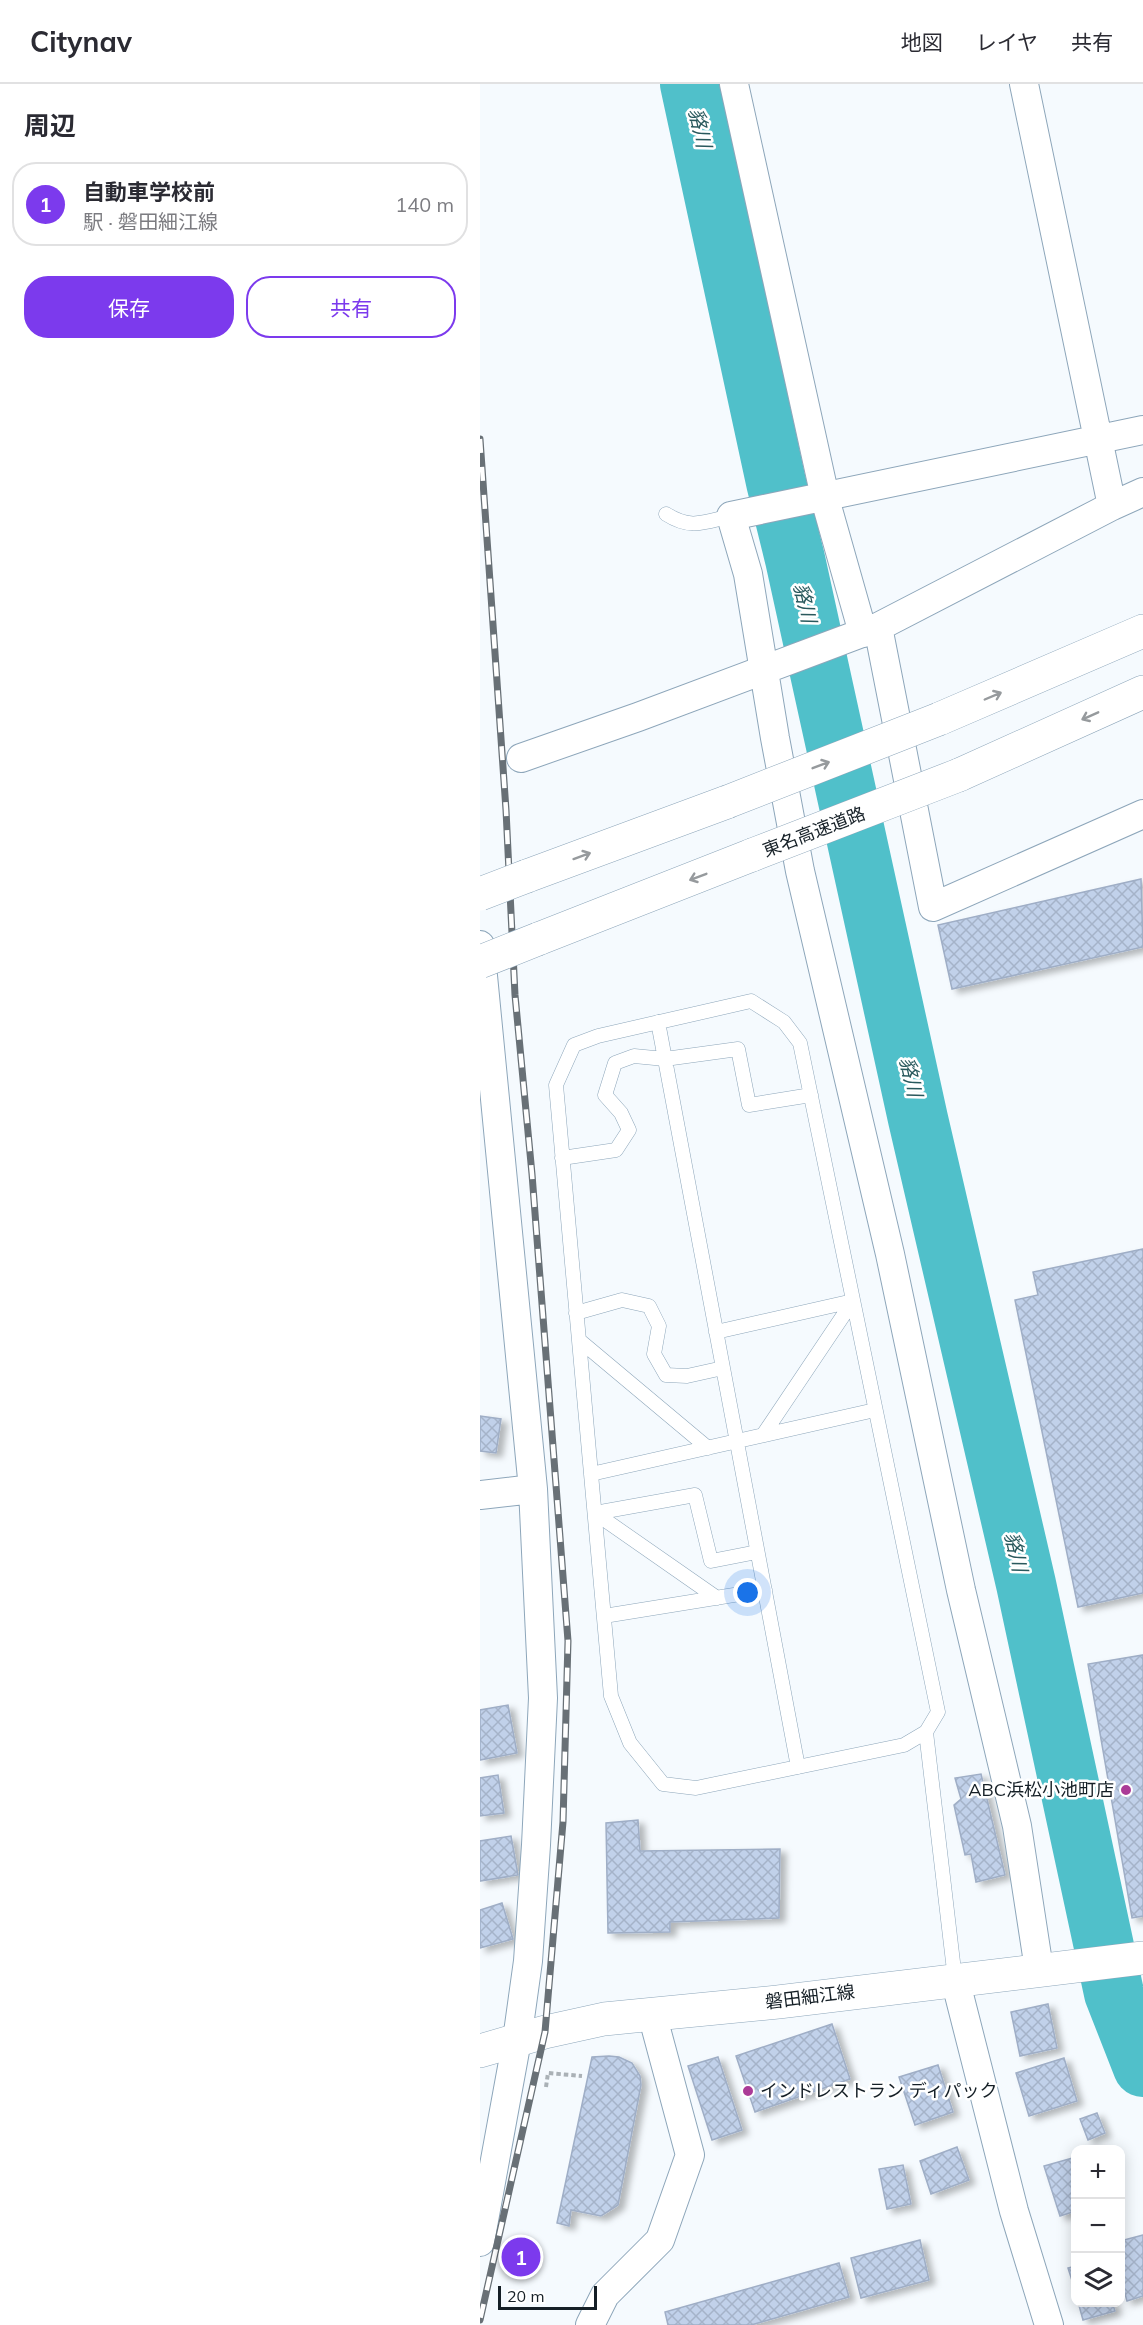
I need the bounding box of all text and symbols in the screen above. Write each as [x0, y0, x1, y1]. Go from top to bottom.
text: Citynav [30, 24, 132, 59]
text: 地図 [901, 29, 943, 55]
text: レイヤ [976, 29, 1038, 55]
text: 共有 [1071, 29, 1113, 55]
water label: 貉川 [684, 106, 718, 152]
text: 周辺 [24, 109, 76, 142]
text: 自動車学校前 [83, 178, 215, 206]
text: 1 [40, 192, 52, 217]
text: 140 m [395, 192, 454, 217]
text: 駅 · 磐田細江線 [83, 209, 218, 234]
button: 保存 [24, 276, 234, 338]
button: 共有 [246, 276, 456, 338]
water label: 貉川 [789, 581, 823, 627]
one-way arrow [983, 690, 1002, 701]
one-way arrow [1081, 711, 1099, 722]
one-way arrow [811, 759, 829, 770]
street label: 東名高速道路 [759, 801, 868, 862]
one-way arrow [572, 849, 590, 860]
one-way arrow [689, 872, 707, 883]
water label: 貉川 [895, 1055, 929, 1101]
water label: 貉川 [1000, 1530, 1034, 1576]
your location [733, 1578, 762, 1607]
place label: ABC浜松小池町店 [968, 1778, 1114, 1801]
marker: ABC浜松小池町店 [1119, 1783, 1133, 1797]
street label: 磐田細江線 [764, 1980, 856, 2013]
place label: インドレストラン ディパック [760, 2079, 997, 2102]
marker: インドレストラン ディパック [741, 2084, 755, 2098]
map controls [1071, 2145, 1125, 2307]
button: + [1071, 2145, 1125, 2199]
button: − [1071, 2199, 1125, 2253]
pin: 1 [502, 2234, 540, 2280]
button: layers [1071, 2253, 1125, 2307]
scale bar [498, 2283, 597, 2310]
text: 20 m [507, 2286, 544, 2306]

